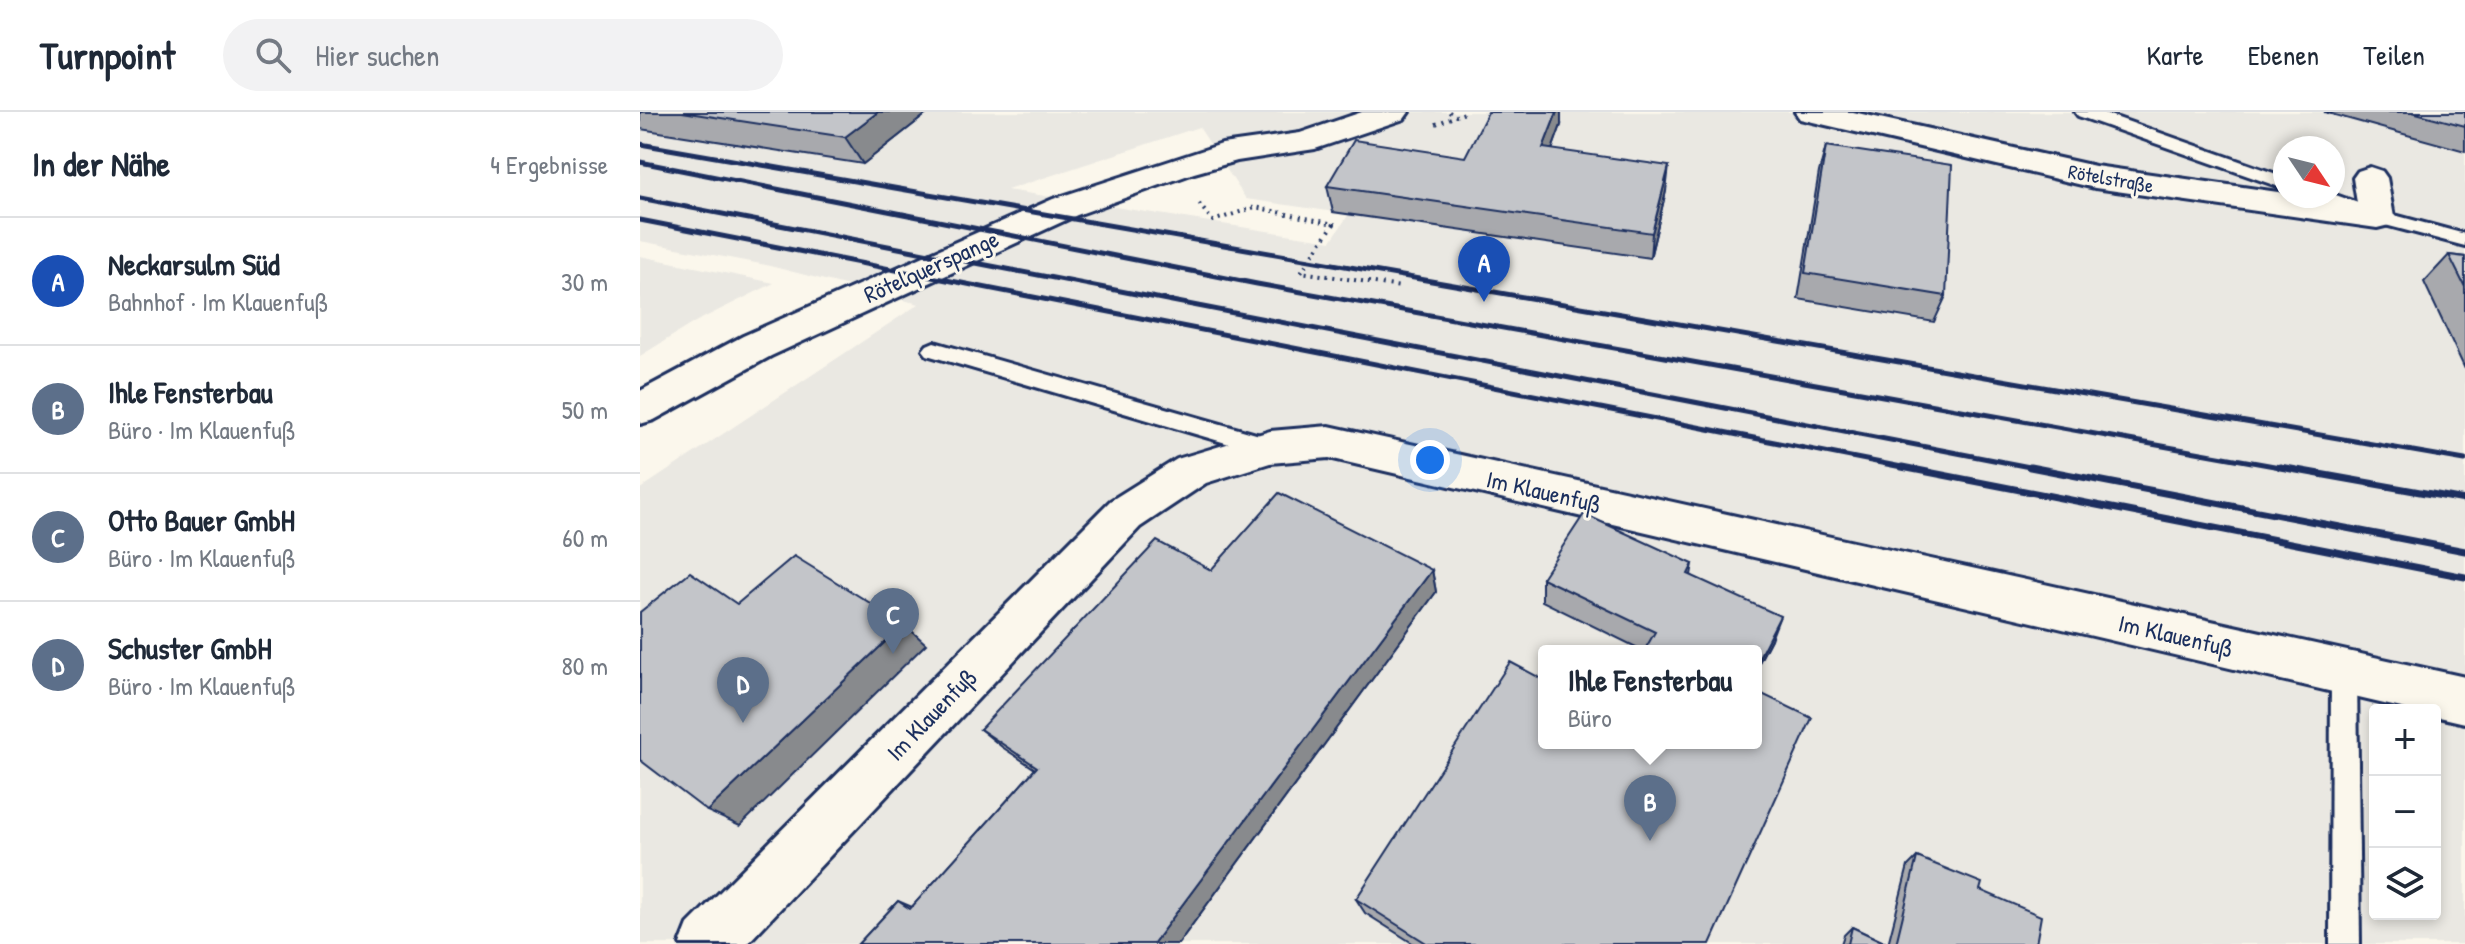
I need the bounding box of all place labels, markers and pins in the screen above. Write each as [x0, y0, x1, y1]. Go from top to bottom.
pin: A [1458, 236, 1510, 302]
pin: C [867, 588, 919, 654]
pin: D [717, 657, 769, 723]
pin: B [1624, 775, 1676, 841]

